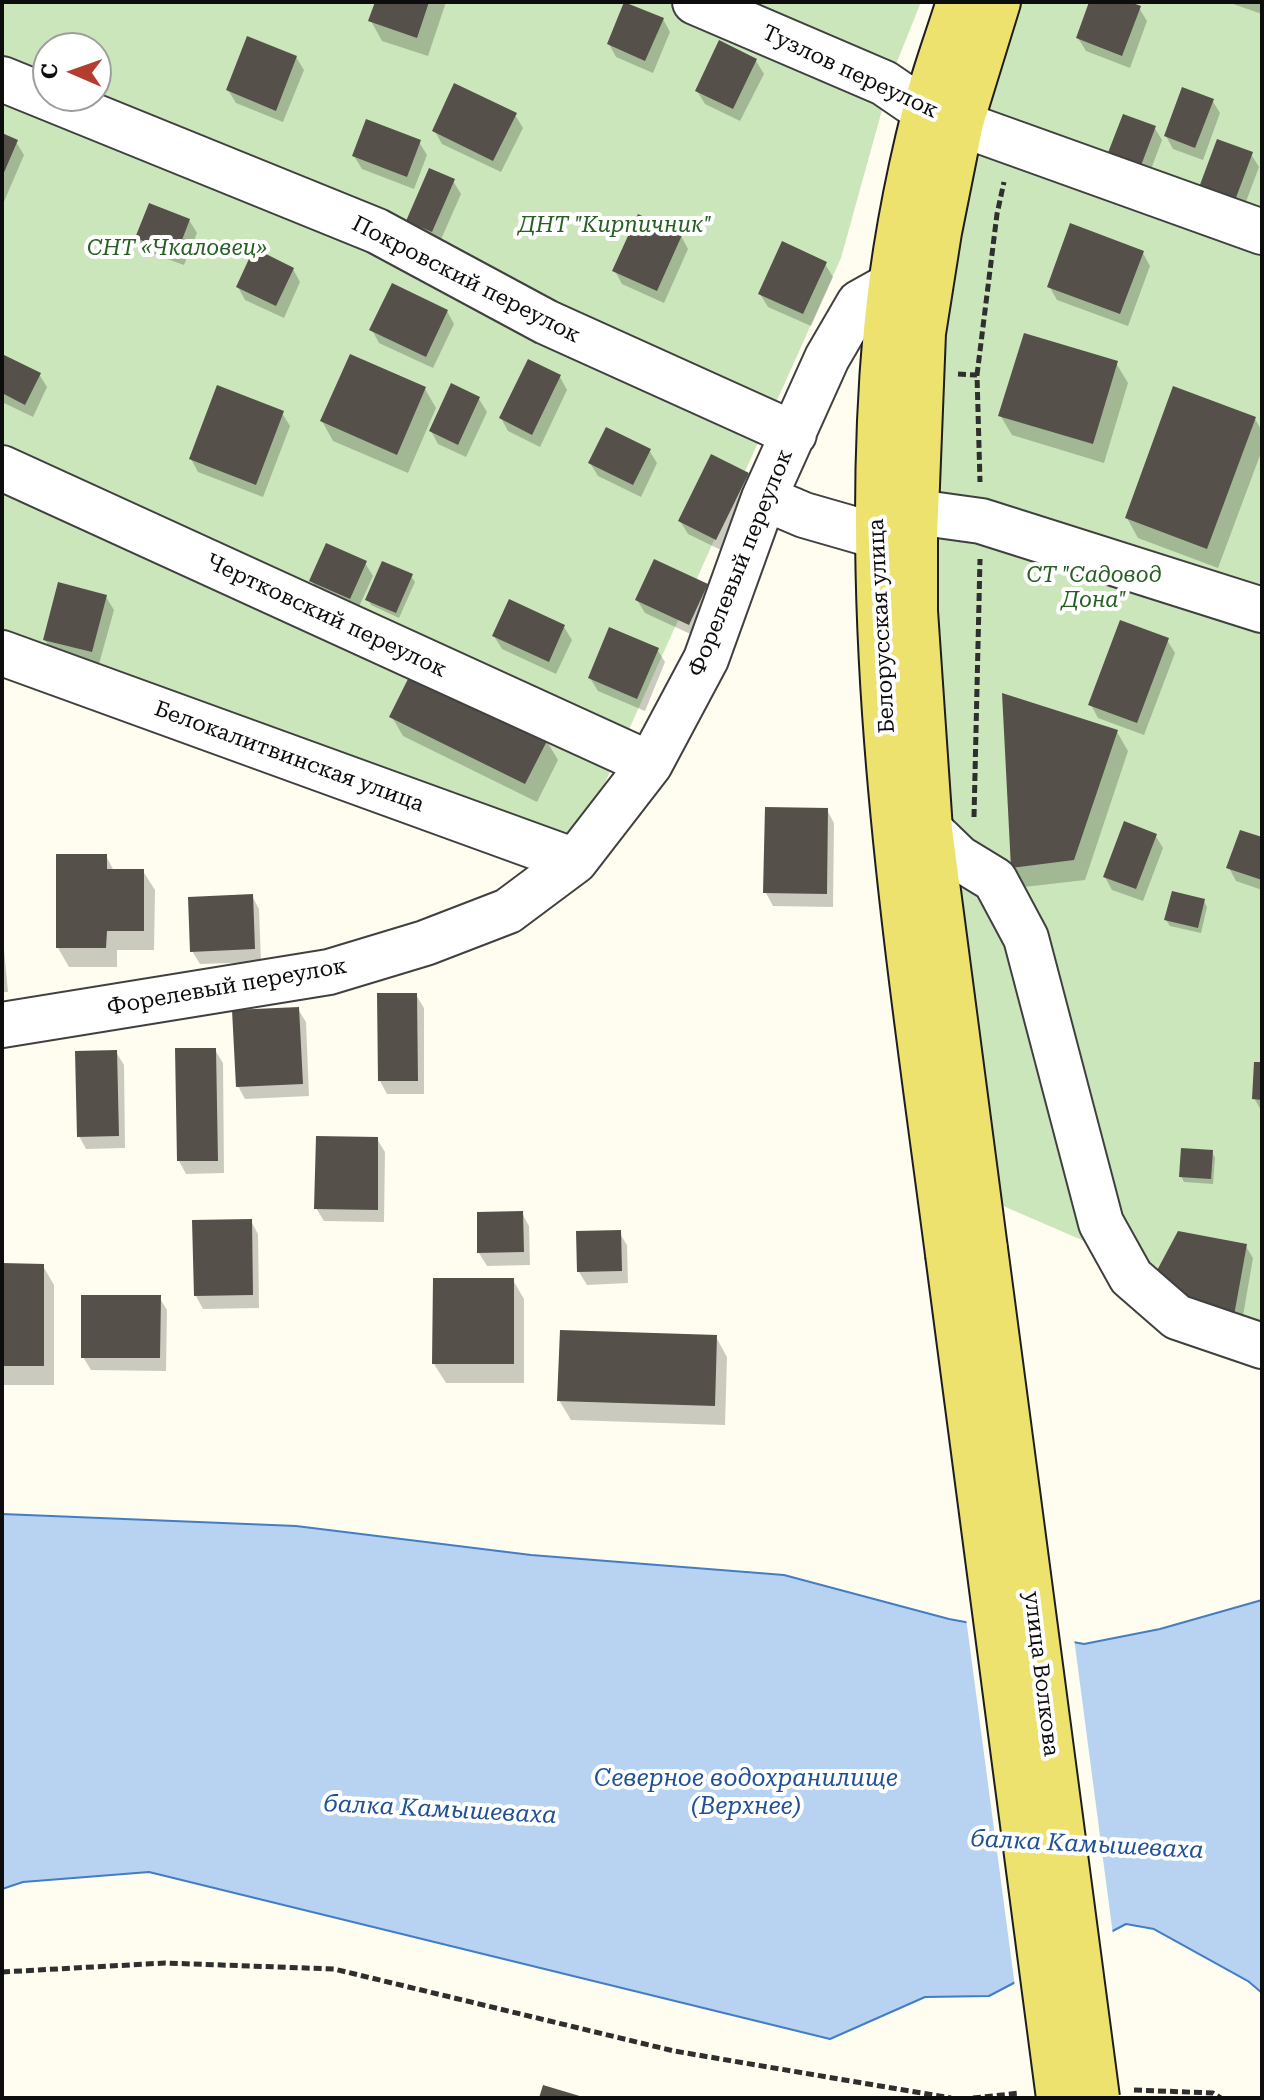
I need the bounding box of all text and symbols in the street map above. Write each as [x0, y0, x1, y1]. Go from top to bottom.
street label: Тузлов переулок [758, 20, 942, 124]
north arrow [32, 32, 112, 112]
text: С [37, 63, 62, 79]
street label: Покровский переулок [347, 211, 585, 349]
park label: ДНТ "Кирпичник" [518, 213, 712, 239]
park label: СНТ «Чкаловец» [87, 236, 267, 262]
street label: Форелевый переулок [683, 445, 799, 681]
street label: Белорусская улица [863, 518, 901, 734]
street label: Чертковский переулок [201, 549, 451, 683]
park label: СТ "Садовод Дона" [1026, 563, 1162, 614]
street label: Белокалитвинская улица [151, 696, 427, 818]
street label: Форелевый переулок [105, 953, 349, 1021]
street label: улица Волкова [1018, 1590, 1064, 1758]
water label: Северное водохранилище (Верхнее) [594, 1765, 898, 1821]
water label: балка Камышеваха [323, 1790, 557, 1830]
water label: балка Камышеваха [970, 1825, 1204, 1865]

